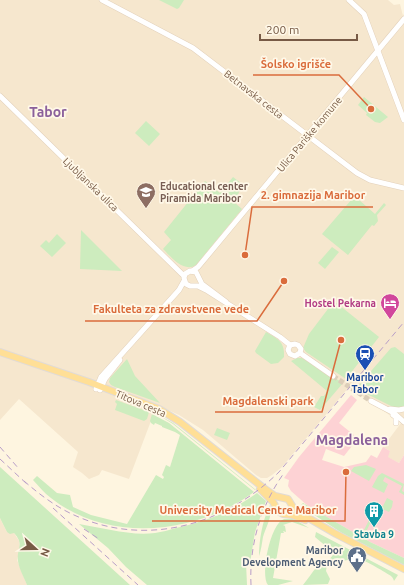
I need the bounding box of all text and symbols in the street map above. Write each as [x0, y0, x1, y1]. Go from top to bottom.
scale bar [260, 16, 357, 42]
text: 200 m [266, 23, 299, 36]
callout: Šolsko igrišče [253, 52, 339, 75]
text: Šolsko igrišče [261, 57, 331, 70]
street label: Betnavska cesta [222, 68, 285, 121]
street label: Ulica Pariške komune [275, 95, 344, 174]
district label: Tabor [29, 104, 67, 120]
street label: Ljubljanska ulica [61, 155, 120, 213]
school or university icon: Educational center Piramida Maribor [135, 181, 157, 209]
place label: Educational center Piramida Maribor [160, 181, 249, 204]
callout: 2. gimnazija Maribor [252, 184, 373, 207]
text: 2. gimnazija Maribor [261, 189, 366, 201]
hotel icon: Hostel Pekarna [379, 292, 401, 320]
callout: Fakulteta za zdravstvene vede [85, 298, 257, 321]
place label: Hostel Pekarna [304, 298, 376, 309]
text: Fakulteta za zdravstvene vede [93, 303, 249, 315]
station icon: Maribor Tabor [354, 343, 376, 371]
place label: Maribor Tabor [346, 372, 385, 395]
street label: Titova cesta [114, 388, 168, 419]
callout: Magdalenski park [215, 389, 322, 412]
text: Magdalenski park [222, 395, 314, 407]
district label: Magdalena [316, 432, 388, 448]
callout: University Medical Centre Maribor [152, 498, 345, 521]
building icon: Stavba 9 [363, 500, 385, 528]
text: University Medical Centre Maribor [160, 504, 337, 516]
north arrow [16, 529, 56, 569]
place label: Stavba 9 [354, 529, 394, 540]
place label: Maribor Development Agency [242, 545, 344, 568]
public building icon: Maribor Development Agency [346, 545, 368, 573]
text: N [38, 547, 52, 559]

